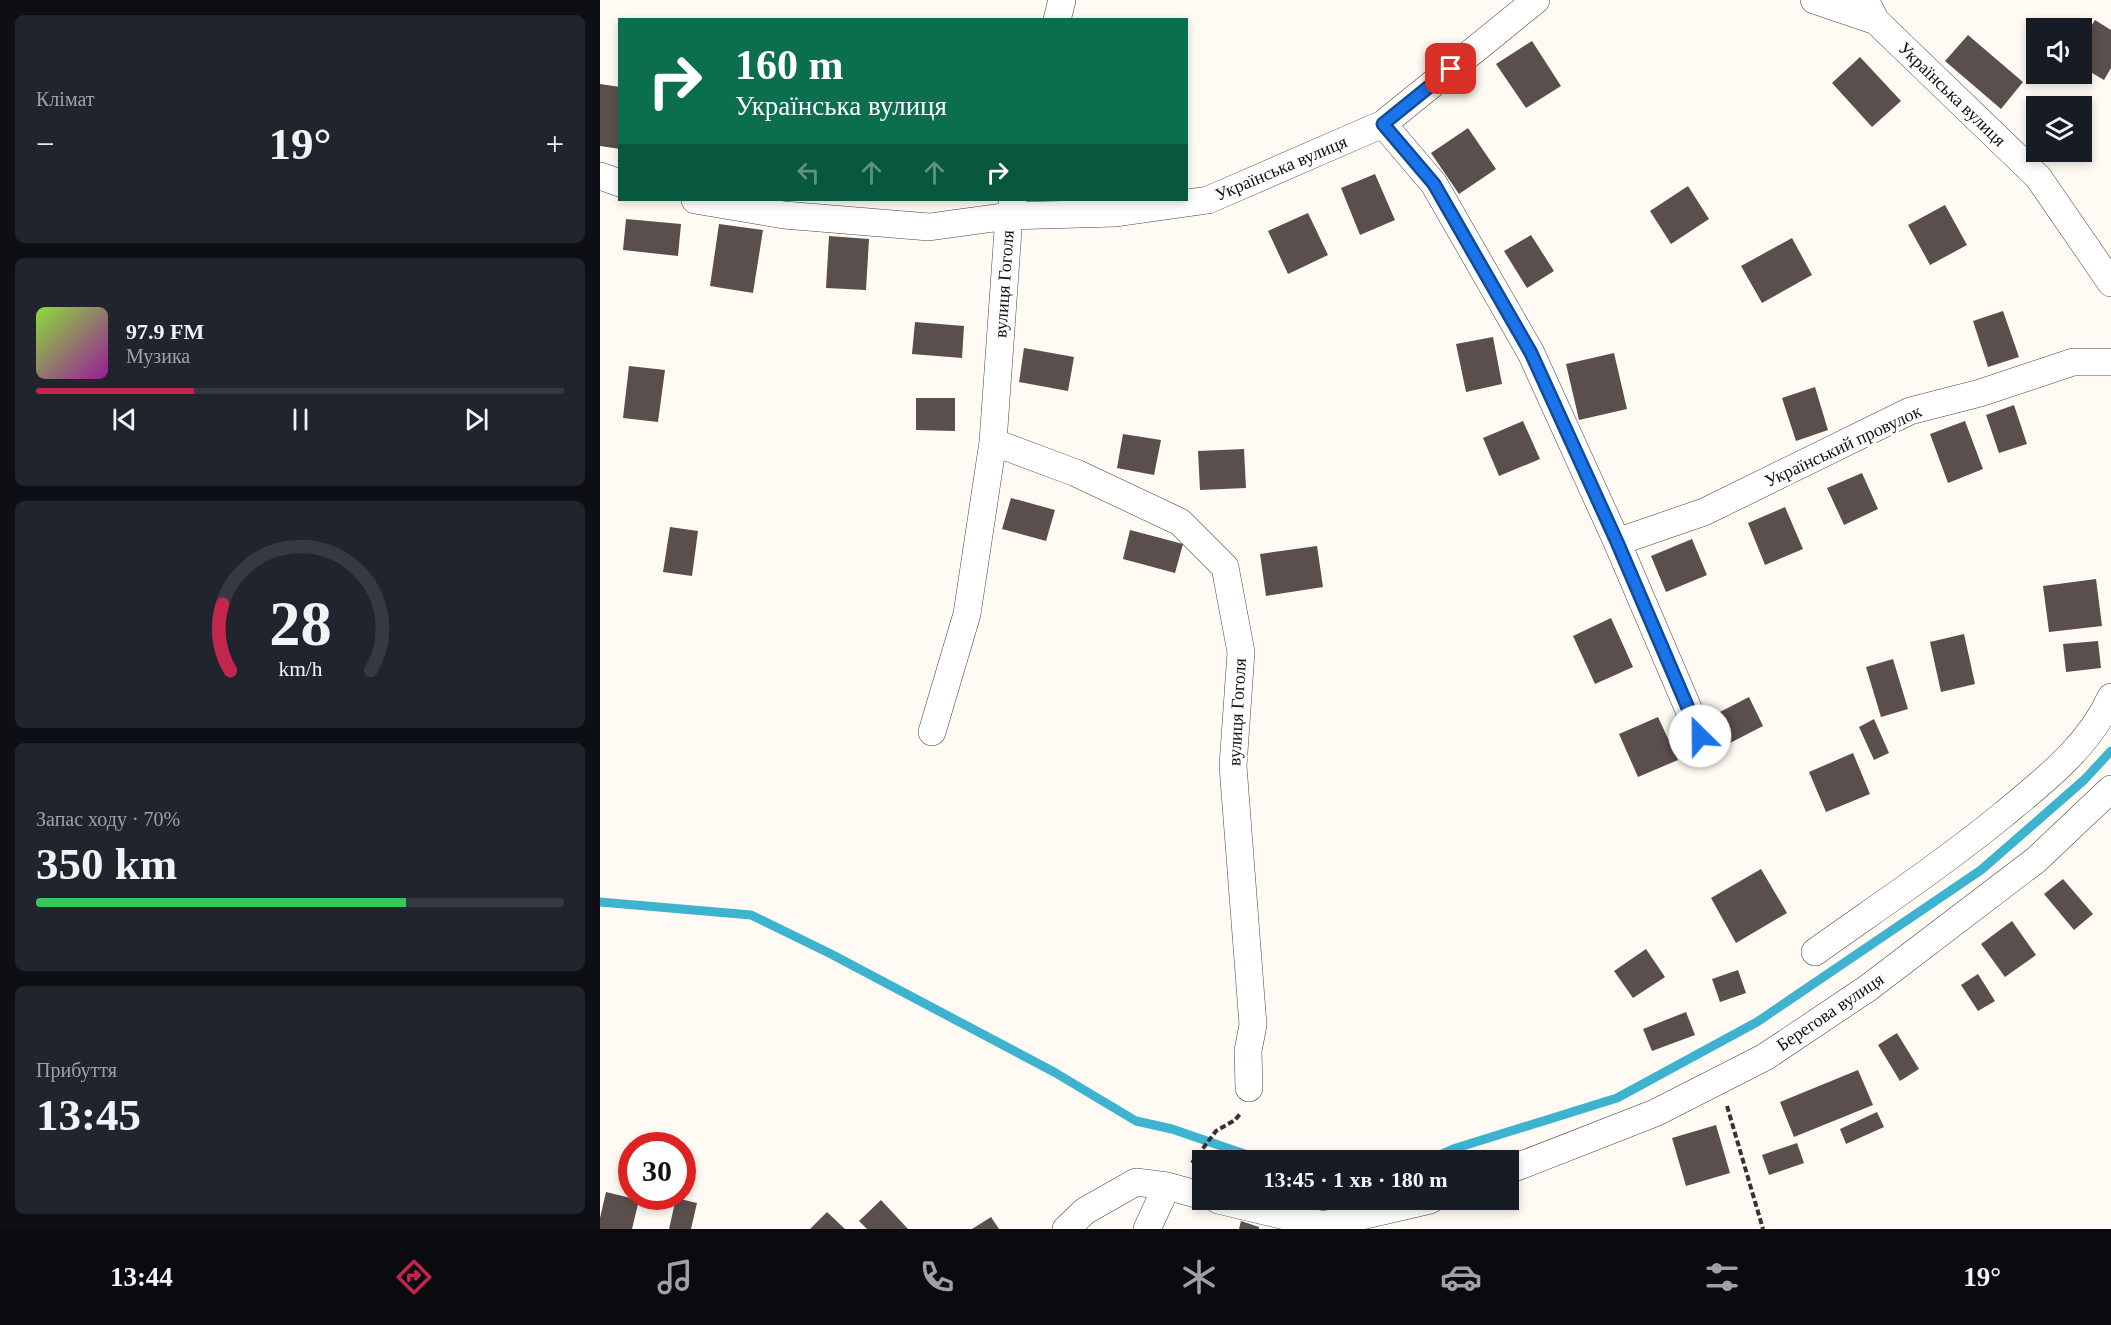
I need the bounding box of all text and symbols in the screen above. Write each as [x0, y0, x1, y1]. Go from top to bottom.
map controls [2026, 18, 2092, 162]
button: sound [2026, 18, 2092, 84]
street label: Українська вулиця [1894, 38, 2010, 150]
icon: right [636, 42, 714, 120]
text: 160 m [735, 42, 844, 88]
pin [1425, 43, 1476, 94]
icon: arrive [1434, 52, 1467, 85]
text: Клімат [36, 88, 95, 110]
text: Українська вулиця [735, 91, 947, 121]
button: layers [2026, 96, 2092, 162]
text: 19° [269, 119, 332, 169]
text: − [36, 126, 55, 162]
text: + [545, 126, 564, 162]
street label: Українська вулиця [1212, 131, 1350, 205]
icon: left [792, 156, 825, 189]
icon: ahead [855, 156, 888, 189]
icon: ahead [918, 156, 951, 189]
icon: right [981, 156, 1014, 189]
street label: вулиця Гоголя [990, 229, 1018, 339]
text: 97.9 FM [126, 319, 204, 344]
text: Музика [126, 345, 190, 367]
street label: Український провулок [1761, 401, 1925, 491]
icon: previous [108, 403, 141, 436]
icon: pause [284, 403, 317, 436]
icon: next [460, 403, 493, 436]
text: 28 [269, 590, 331, 659]
text: km/h [278, 658, 322, 682]
street label: вулиця Гоголя [1224, 658, 1250, 766]
position arrow [1668, 704, 1732, 768]
text: Запас ходу · 70% [36, 808, 180, 830]
text: 350 km [36, 839, 177, 889]
street label: Берегова вулиця [1773, 969, 1887, 1055]
text: Прибуття [36, 1059, 117, 1081]
text: 13:45 [36, 1090, 141, 1140]
speed limit sign: 30 [618, 1132, 696, 1210]
text: 13:45 · 1 хв · 180 m [1263, 1167, 1448, 1192]
icon: directions [393, 1256, 435, 1298]
icon: music [654, 1256, 696, 1298]
icon: phone [916, 1256, 958, 1298]
icon: climate [1178, 1256, 1220, 1298]
icon: car [1440, 1256, 1482, 1298]
icon: filters [1701, 1256, 1743, 1298]
text: 13:44 [110, 1262, 173, 1292]
text: 19° [1963, 1262, 2001, 1292]

